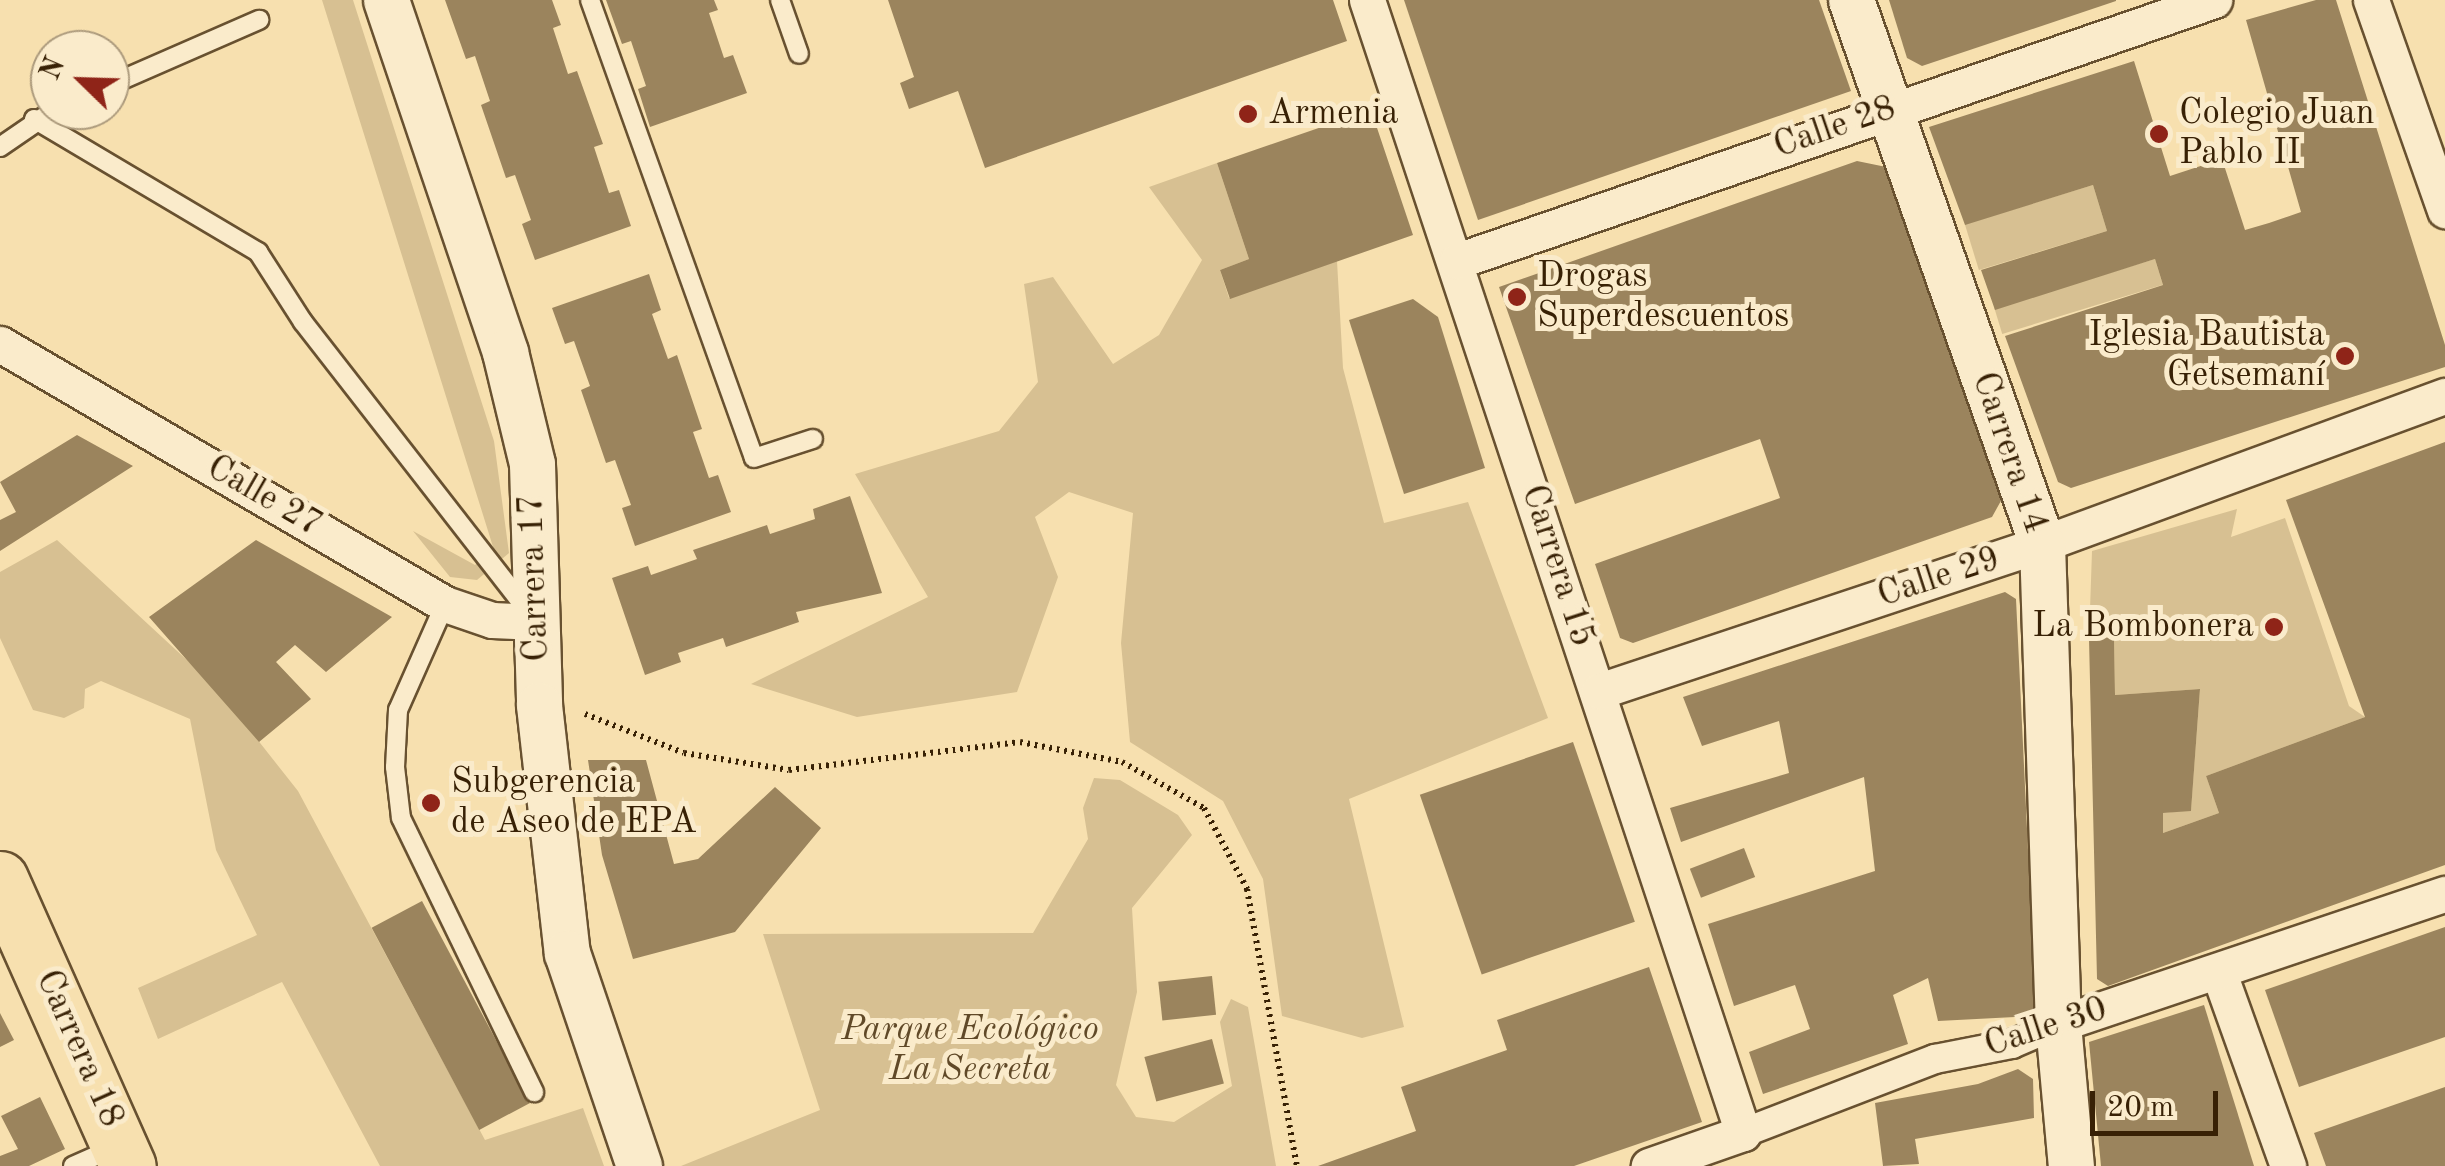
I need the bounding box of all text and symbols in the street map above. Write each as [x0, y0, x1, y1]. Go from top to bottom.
north arrow [30, 30, 130, 130]
text: N [37, 54, 71, 84]
street label: Calle 28 [1769, 88, 1901, 168]
place label: Armenia [1268, 93, 1399, 135]
place label: Colegio Juan Pablo II [2179, 93, 2375, 175]
marker: Armenia [1237, 103, 1259, 125]
marker: Colegio Juan Pablo II [2148, 123, 2170, 145]
place label: Drogas Superdescuentos [1537, 256, 1789, 338]
marker: Drogas Superdescuentos [1506, 286, 1528, 308]
place label: Iglesia Bautista Getsemaní [2088, 315, 2325, 397]
marker: Iglesia Bautista Getsemaní [2334, 345, 2356, 367]
street label: Carrera 14 [1962, 367, 2056, 539]
street label: Calle 27 [199, 447, 329, 547]
street label: Carrera 15 [1511, 480, 1603, 652]
street label: Carrera 17 [511, 494, 559, 662]
street label: Calle 29 [1873, 539, 2005, 617]
place label: La Bombonera [2032, 606, 2254, 648]
marker: La Bombonera [2263, 616, 2285, 638]
place label: Subgerencia de Aseo de EPA [451, 762, 697, 844]
marker: Subgerencia de Aseo de EPA [420, 792, 442, 814]
street label: Carrera 18 [26, 964, 132, 1134]
street label: Calle 30 [1980, 989, 2112, 1067]
park label: Parque Ecológico La Secreta [841, 1009, 1099, 1091]
scale bar [2095, 1071, 2222, 1133]
text: 20 m [2107, 1093, 2174, 1123]

